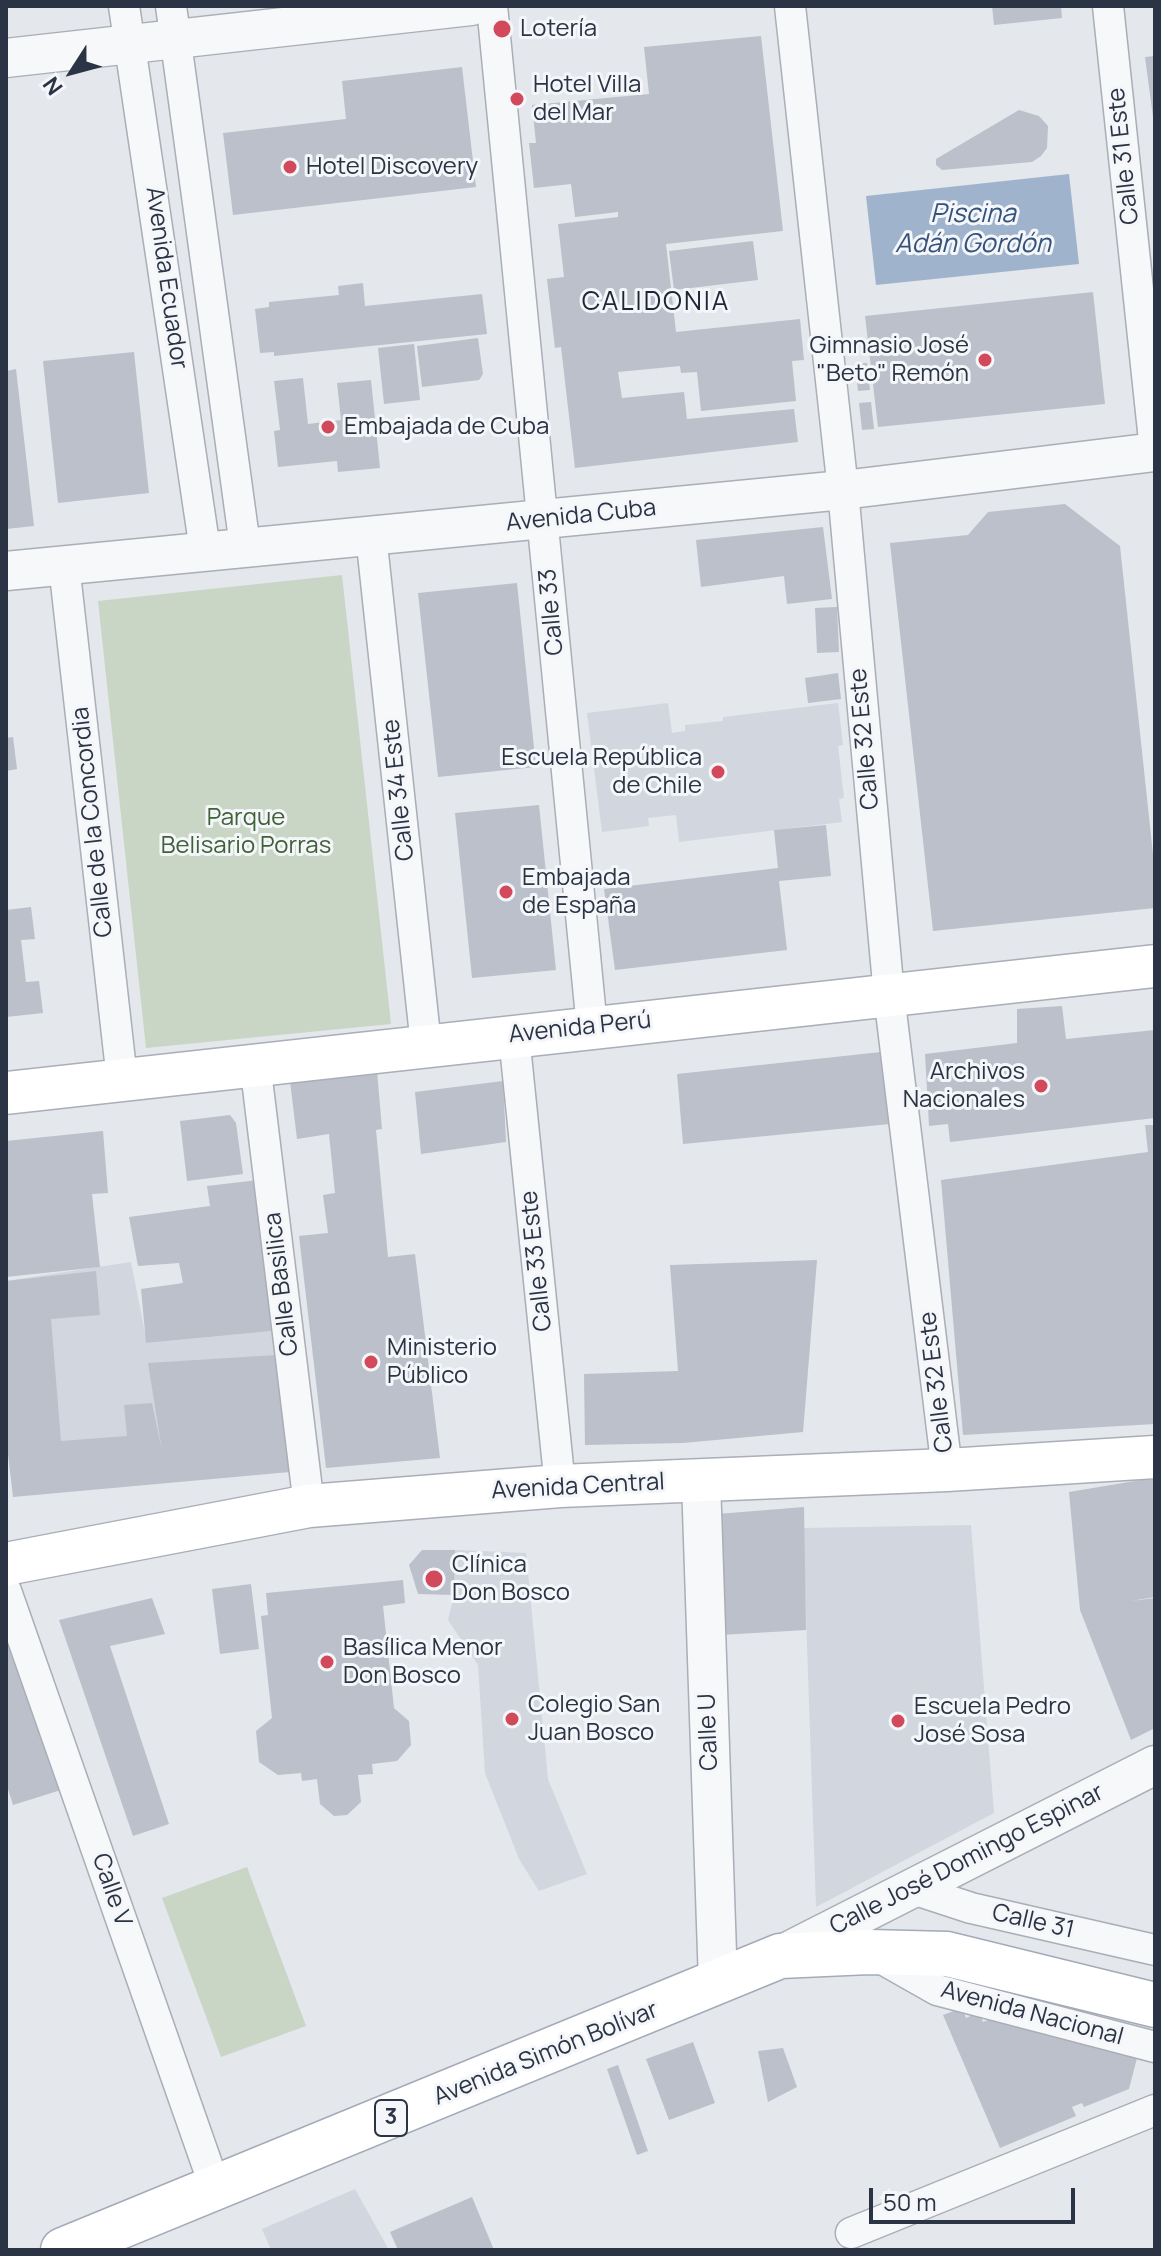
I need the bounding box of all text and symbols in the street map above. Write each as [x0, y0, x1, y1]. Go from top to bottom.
place label: Lotería [520, 15, 597, 43]
marker: Lotería [491, 18, 513, 40]
north arrow [32, 32, 112, 112]
text: N [36, 71, 69, 101]
place label: Hotel Villa del Mar [533, 71, 641, 127]
street label: Calle 31 Este [1102, 86, 1146, 226]
marker: Hotel Villa del Mar [508, 90, 526, 108]
place label: Hotel Discovery [306, 153, 478, 181]
marker: Hotel Discovery [281, 158, 299, 176]
street label: Avenida Ecuador [139, 185, 193, 371]
water label: Piscina Adán Gordón [895, 199, 1051, 260]
district label: CALIDONIA [582, 287, 730, 319]
place label: Gimnasio José "Beto" Remón [810, 332, 969, 388]
marker: Gimnasio José "Beto" Remón [976, 351, 994, 369]
place label: Embajada de Cuba [344, 413, 549, 441]
marker: Embajada de Cuba [319, 418, 337, 436]
street label: Avenida Cuba [505, 494, 657, 538]
street label: Calle 33 [534, 567, 570, 657]
street label: Calle 32 Este [844, 667, 886, 811]
street label: Calle de la Concordia [67, 705, 119, 939]
street label: Calle 34 Este [377, 718, 421, 862]
place label: Escuela República de Chile [501, 744, 702, 800]
marker: Escuela República de Chile [709, 763, 727, 781]
park label: Parque Belisario Porras [161, 804, 331, 860]
place label: Embajada de España [522, 864, 636, 920]
marker: Embajada de España [497, 883, 515, 901]
street label: Avenida Perú [507, 1006, 653, 1050]
place label: Archivos Nacionales [903, 1058, 1025, 1114]
marker: Archivos Nacionales [1032, 1077, 1050, 1095]
street label: Calle 33 Este [515, 1189, 559, 1333]
street label: Calle Basilica [259, 1211, 305, 1357]
street label: Calle 32 Este [914, 1310, 960, 1454]
place label: Ministerio Público [387, 1334, 497, 1390]
marker: Ministerio Público [362, 1353, 380, 1371]
street label: Avenida Central [491, 1468, 665, 1506]
place label: Clínica Don Bosco [452, 1551, 570, 1607]
marker: Clínica Don Bosco [423, 1568, 445, 1590]
place label: Basílica Menor Don Bosco [343, 1634, 503, 1690]
marker: Basílica Menor Don Bosco [318, 1653, 336, 1671]
place label: Colegio San Juan Bosco [528, 1691, 660, 1747]
street label: Calle U [693, 1693, 725, 1771]
place label: Escuela Pedro José Sosa [914, 1693, 1071, 1749]
marker: Colegio San Juan Bosco [503, 1710, 521, 1728]
marker: Escuela Pedro José Sosa [889, 1712, 907, 1730]
street label: Calle José Domingo Espinar [825, 1778, 1109, 1942]
street label: Calle V [85, 1850, 137, 1930]
street label: Calle 31 [989, 1899, 1077, 1945]
street label: Avenida Nacional [938, 1976, 1126, 2052]
street label: Avenida Simón Bolívar [430, 1996, 662, 2112]
road number: 3 [375, 2100, 407, 2136]
scale bar [873, 2172, 1079, 2222]
text: 50 m [883, 2185, 937, 2218]

